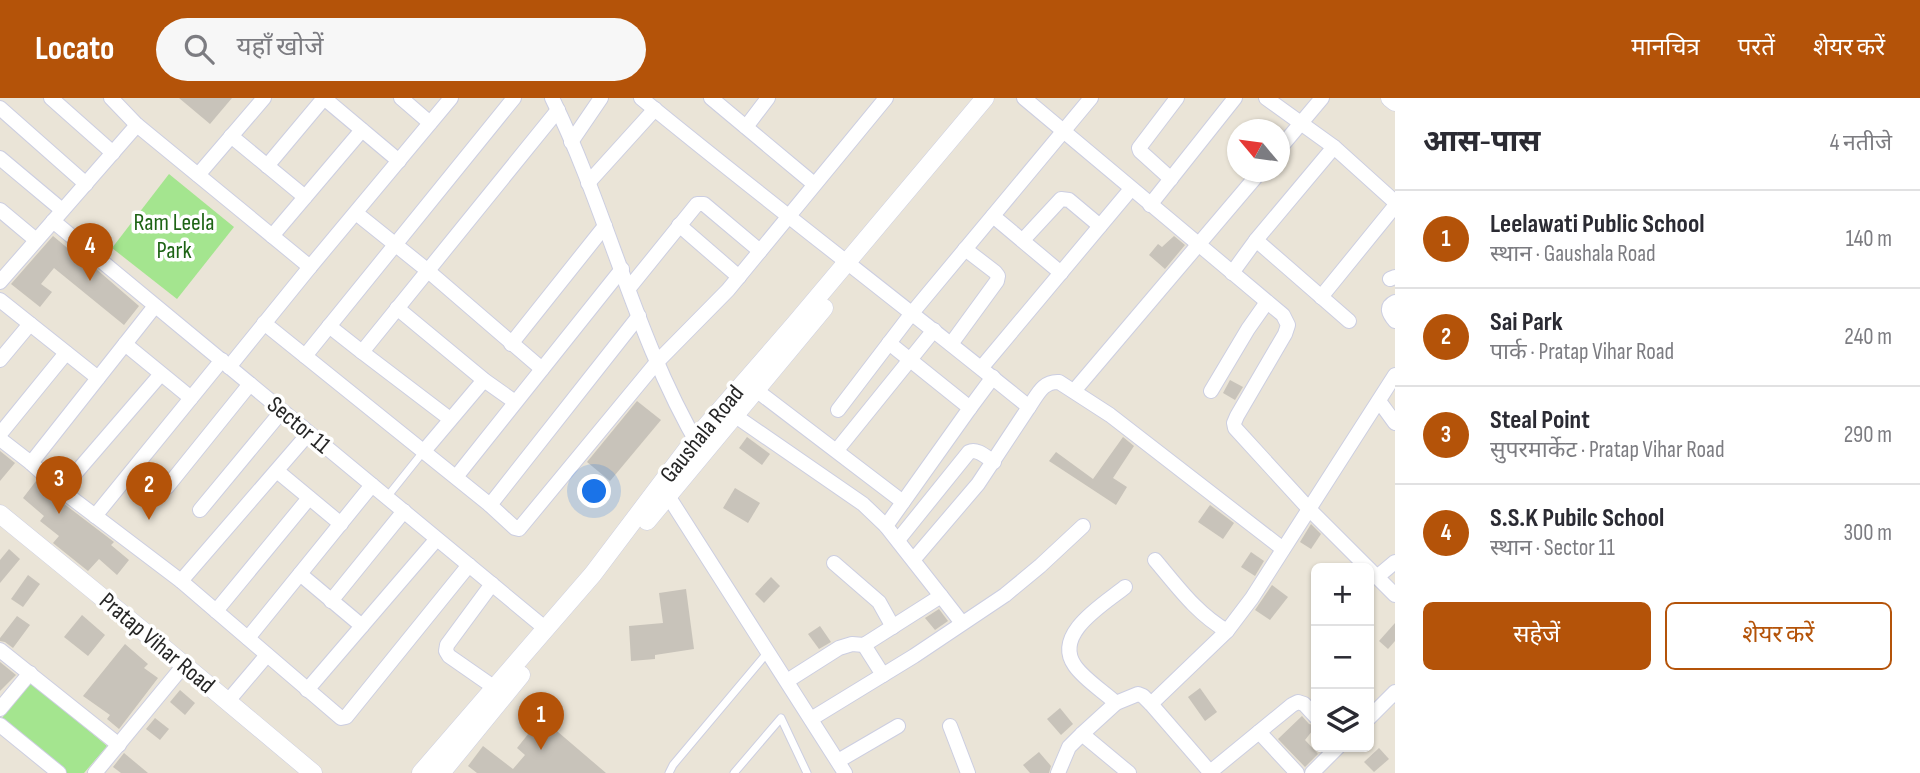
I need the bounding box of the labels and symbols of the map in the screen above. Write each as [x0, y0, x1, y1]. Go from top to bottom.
north arrow [1227, 119, 1290, 182]
park label: Ram Leela Park [134, 208, 214, 265]
pin: 4 [67, 223, 113, 281]
street label: Gaushala Road [654, 380, 750, 488]
street label: Sector 11 [261, 390, 337, 460]
pin: 3 [36, 456, 82, 514]
pin: 2 [126, 462, 172, 520]
your location [577, 474, 611, 508]
street label: Pratap Vihar Road [93, 586, 221, 700]
pin: 1 [518, 692, 564, 750]

